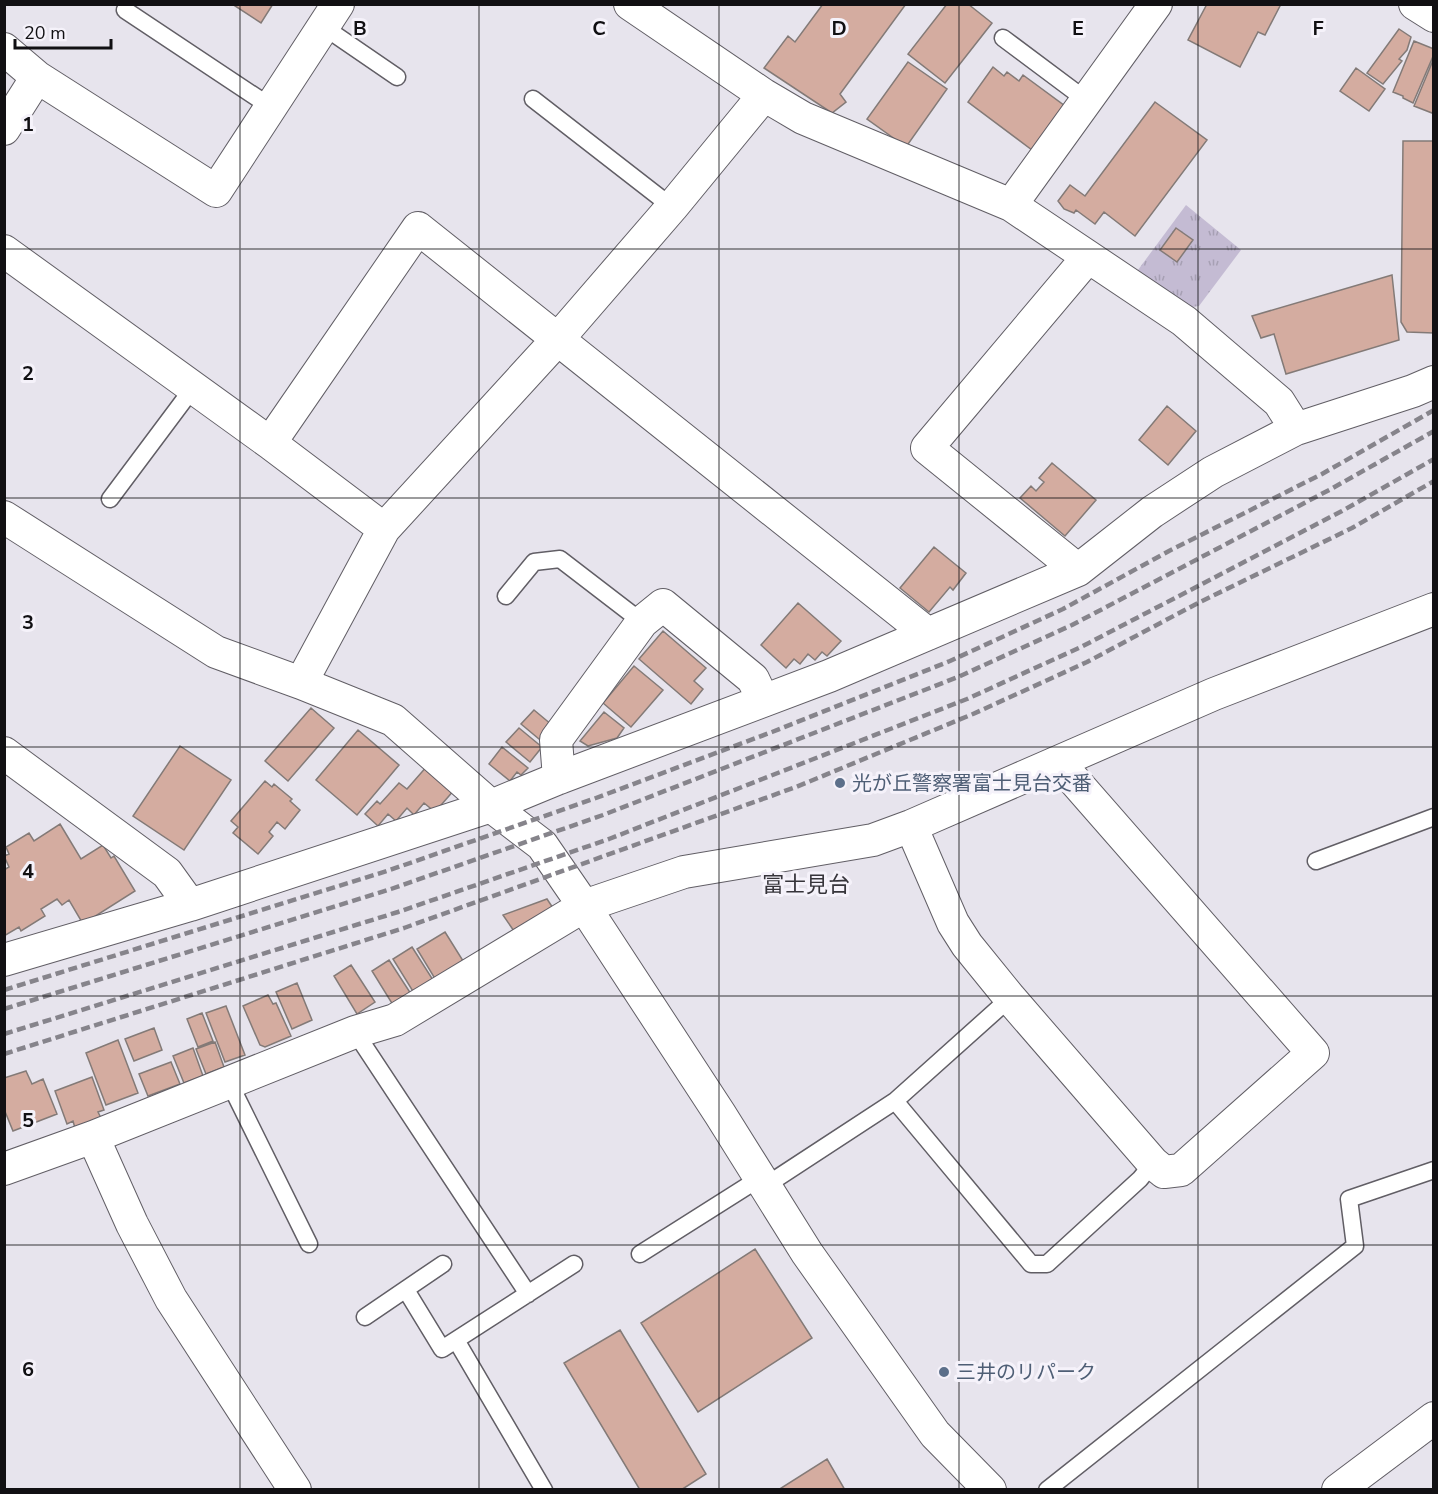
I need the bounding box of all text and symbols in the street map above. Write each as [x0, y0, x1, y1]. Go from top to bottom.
scale bar [15, 12, 111, 50]
text: B [353, 15, 367, 42]
text: C [592, 15, 606, 42]
text: D [831, 15, 847, 42]
text: E [1072, 15, 1084, 42]
text: F [1312, 15, 1324, 42]
text: 20 m [24, 21, 66, 45]
text: 1 [22, 111, 34, 138]
text: 2 [22, 360, 34, 387]
text: 3 [22, 609, 34, 636]
place label: 光が丘警察署富士見台交番 [852, 770, 1092, 797]
marker: 光が丘警察署富士見台交番 [833, 776, 847, 790]
text: 4 [22, 858, 34, 885]
district label: 富士見台 [762, 870, 850, 900]
text: 5 [22, 1107, 34, 1134]
text: 6 [22, 1356, 34, 1383]
place label: 三井のリパーク [956, 1359, 1096, 1386]
marker: 三井のリパーク [937, 1365, 951, 1379]

